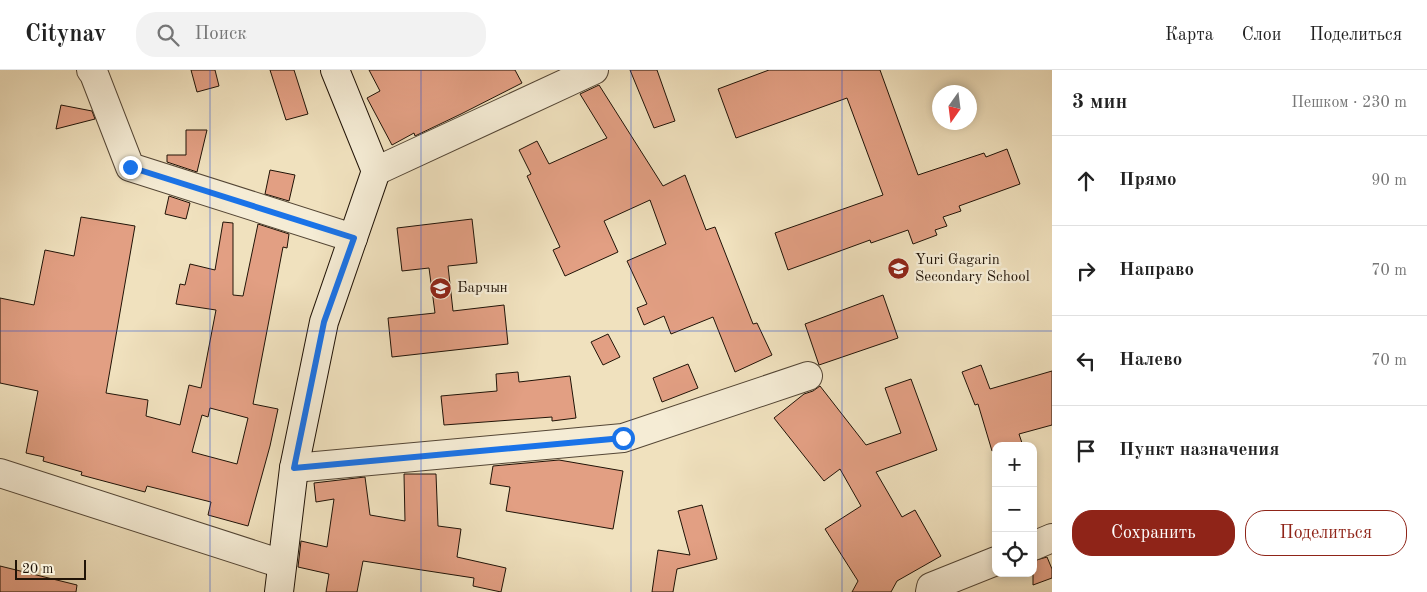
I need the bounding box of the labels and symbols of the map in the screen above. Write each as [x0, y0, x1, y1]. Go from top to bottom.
north arrow [932, 85, 977, 130]
route end [119, 156, 142, 179]
place label: Yuri Gagarin Secondary School [915, 253, 1030, 285]
school or university icon: Yuri Gagarin Secondary School [887, 257, 911, 281]
school or university icon: Барчын [429, 276, 453, 300]
place label: Барчын [457, 281, 508, 296]
route start [612, 427, 635, 450]
scale bar [15, 557, 86, 580]

